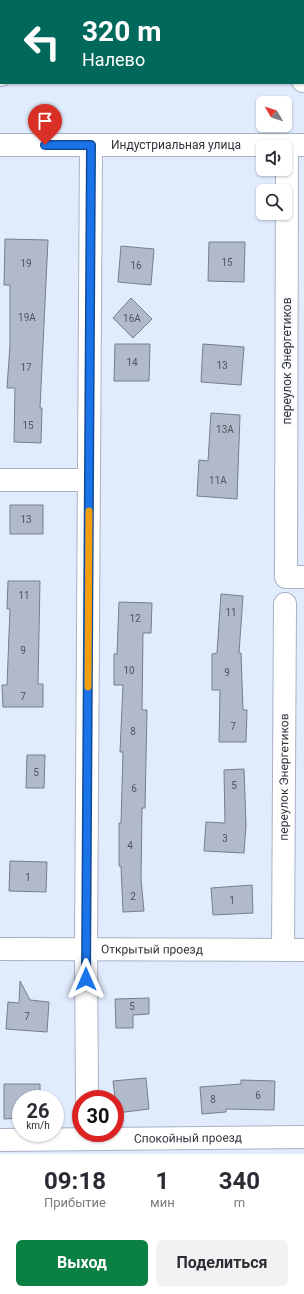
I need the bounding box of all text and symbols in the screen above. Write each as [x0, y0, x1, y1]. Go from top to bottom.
text: 320 m [82, 15, 161, 48]
icon: left [16, 16, 68, 68]
text: Налево [82, 49, 145, 70]
north arrow [256, 96, 292, 132]
map controls [256, 96, 292, 220]
pin [28, 104, 62, 145]
icon: arrive [34, 110, 56, 132]
street label: Индустриальная улица [111, 138, 241, 152]
button: sound [256, 140, 292, 176]
button: search [256, 184, 292, 220]
house number: 15 [221, 257, 233, 268]
house number: 19 [20, 258, 32, 269]
house number: 16 [130, 260, 142, 271]
street label: переулок Энергетиков [280, 297, 294, 425]
house number: 19А [18, 312, 36, 323]
house number: 16А [123, 313, 141, 324]
house number: 14 [126, 357, 138, 368]
house number: 13 [216, 360, 228, 371]
house number: 17 [20, 362, 32, 373]
house number: 15 [22, 420, 34, 431]
house number: 13А [216, 424, 234, 435]
house number: 11А [209, 475, 227, 486]
house number: 13 [20, 514, 32, 525]
house number: 11 [18, 590, 30, 601]
house number: 11 [225, 607, 237, 618]
house number: 12 [129, 613, 141, 624]
house number: 9 [20, 645, 26, 656]
house number: 10 [123, 665, 135, 676]
house number: 9 [224, 667, 230, 678]
house number: 7 [20, 691, 26, 702]
street label: переулок Энергетиков [277, 713, 291, 841]
house number: 7 [230, 721, 236, 732]
house number: 8 [130, 726, 136, 737]
house number: 5 [33, 767, 39, 778]
house number: 5 [231, 780, 237, 791]
house number: 6 [131, 783, 137, 794]
house number: 3 [222, 833, 228, 844]
house number: 4 [127, 840, 133, 851]
house number: 1 [25, 872, 31, 883]
house number: 2 [130, 891, 136, 902]
house number: 1 [229, 895, 235, 906]
street label: Открытый проезд [101, 942, 203, 957]
position arrow [65, 958, 107, 1000]
house number: 5 [129, 1001, 135, 1012]
house number: 7 [24, 1011, 30, 1022]
speed limit sign: 30 [72, 1090, 124, 1142]
house number: 6 [255, 1090, 261, 1101]
house number: 8 [210, 1094, 216, 1105]
text: 26 [27, 1099, 49, 1123]
text: km/h [26, 1120, 50, 1131]
street label: Спокойный проезд [134, 1131, 242, 1146]
text: 09:18 [44, 1167, 106, 1195]
text: 1 [155, 1167, 169, 1195]
text: 340 [219, 1167, 260, 1195]
text: Прибытие [44, 1195, 106, 1210]
text: мин [150, 1195, 175, 1210]
text: m [234, 1195, 245, 1210]
button: Выход [16, 1240, 148, 1286]
button: Поделиться [156, 1240, 288, 1286]

